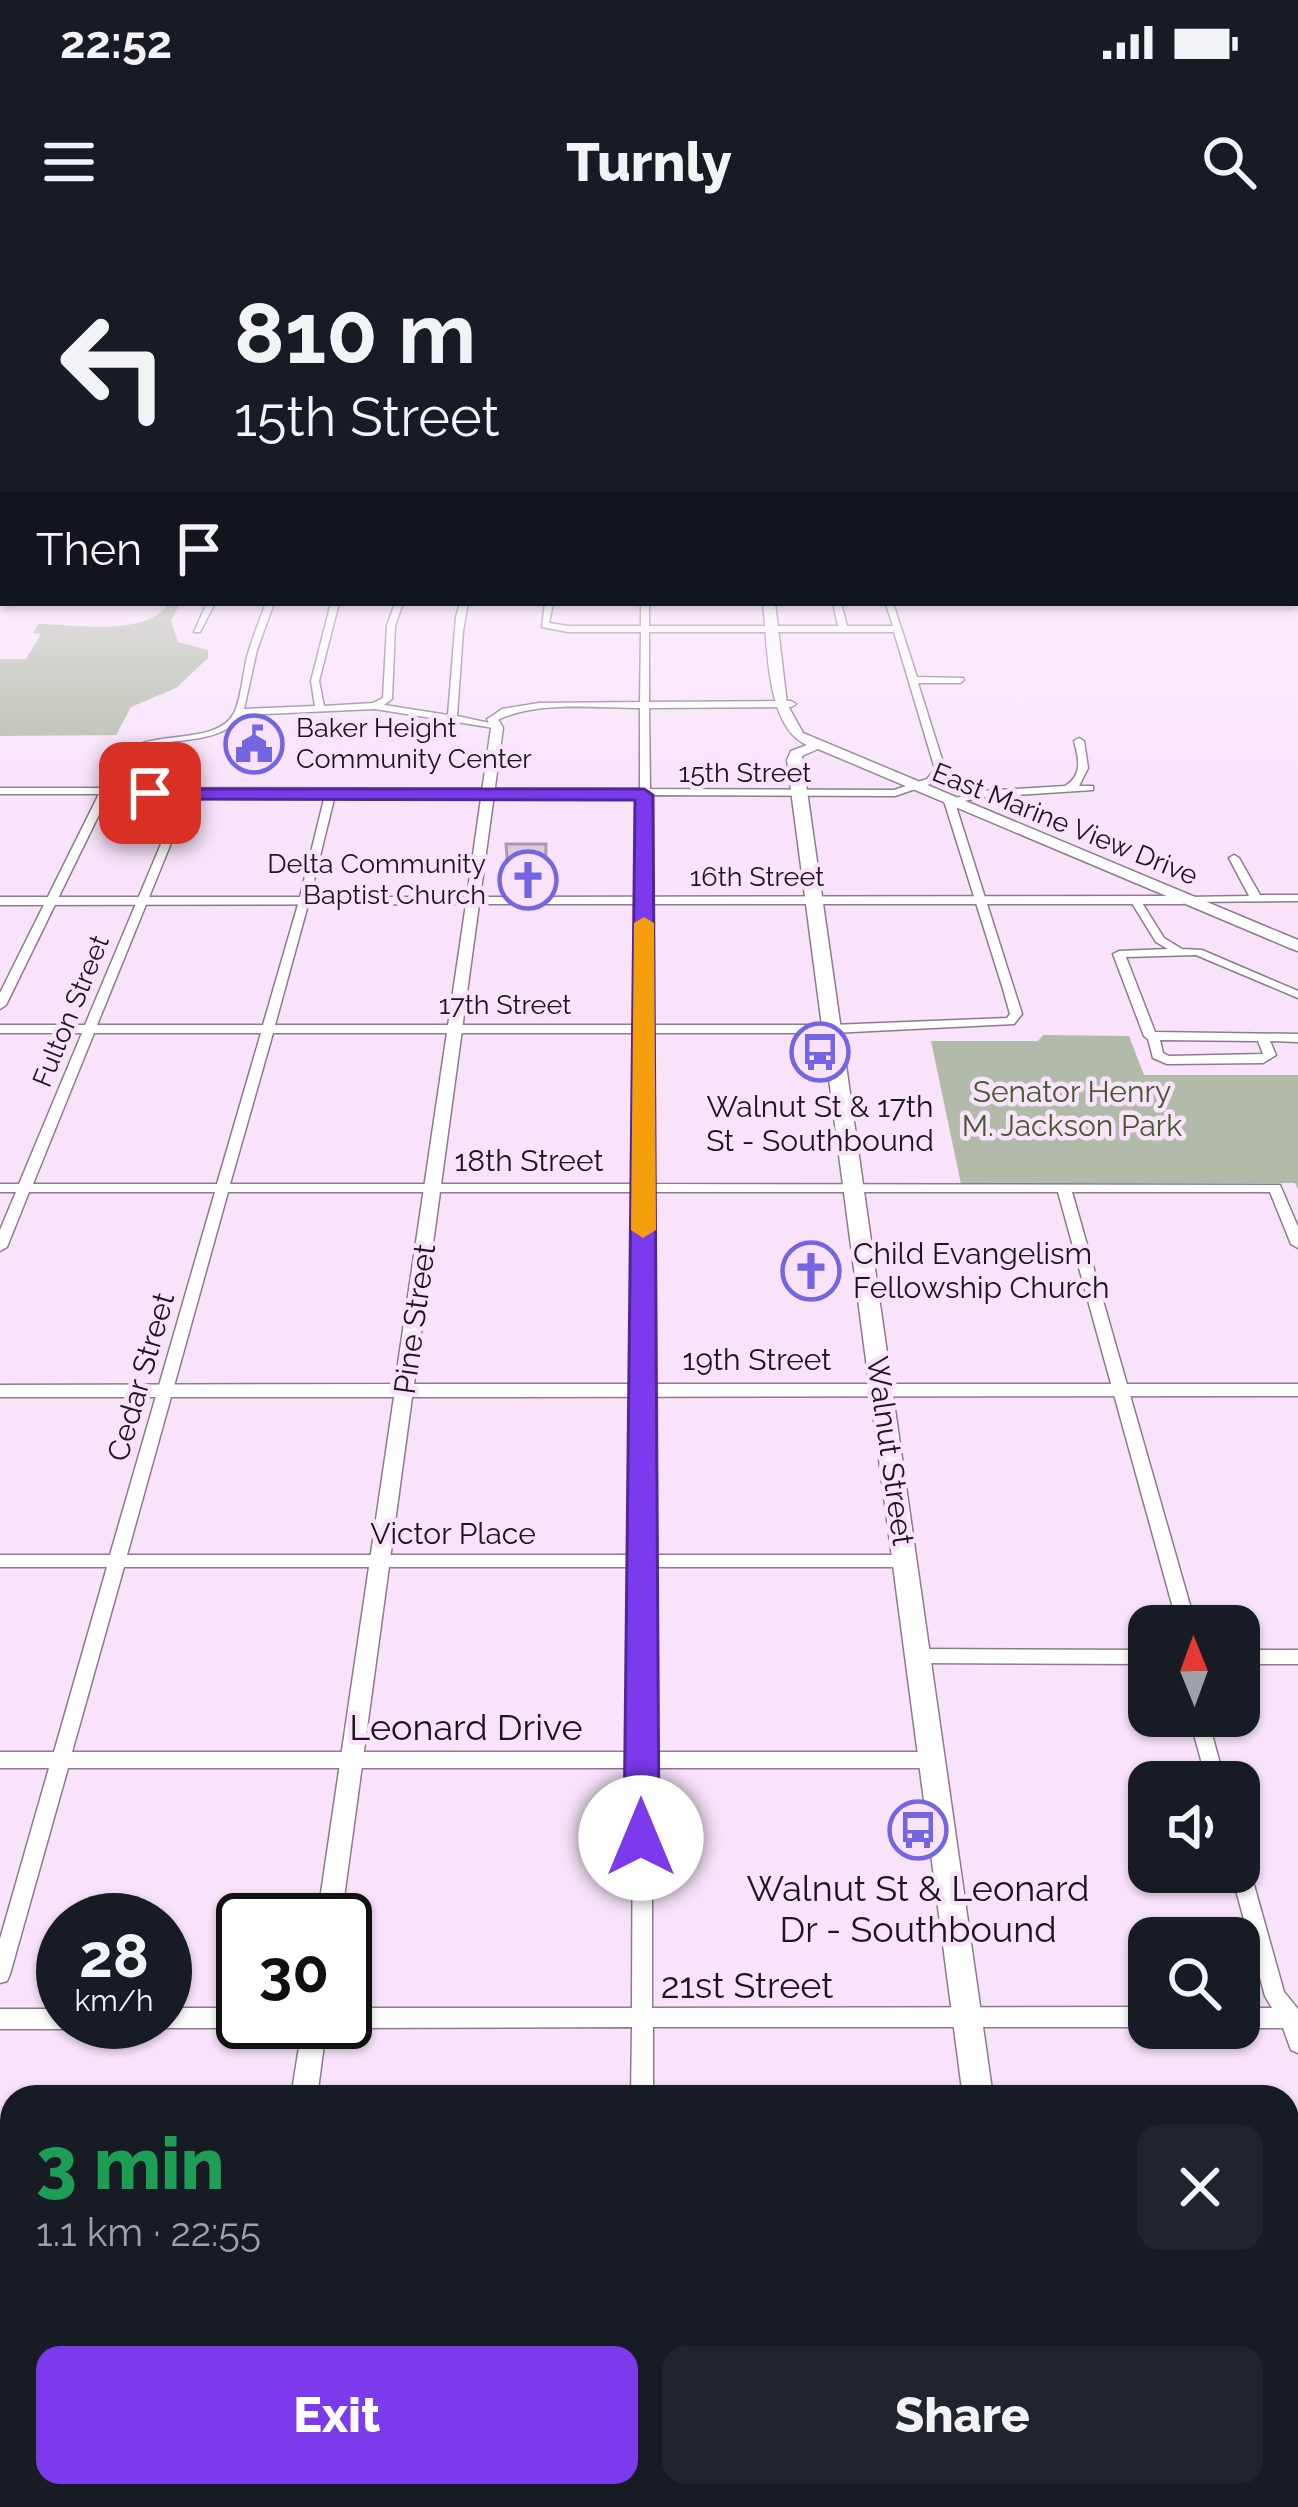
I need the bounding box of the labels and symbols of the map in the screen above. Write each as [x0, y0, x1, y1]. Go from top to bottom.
place label: Baker Height Community Center [296, 712, 532, 774]
public building icon: Baker Height Community Center [223, 713, 285, 775]
pin [99, 742, 201, 844]
street label: East Marine View Drive [928, 756, 1203, 891]
street label: 15th Street [679, 757, 811, 788]
place label: Delta Community Baptist Church [267, 848, 486, 910]
church icon: Delta Community Baptist Church [497, 849, 559, 911]
street label: 16th Street [690, 861, 824, 892]
street label: Fulton Street [26, 930, 115, 1091]
street label: 17th Street [439, 989, 571, 1020]
bus stop icon: Walnut St & 17th St - Southbound [789, 1021, 851, 1083]
park label: Senator Henry M. Jackson Park [962, 1074, 1182, 1143]
place label: Walnut St & 17th St - Southbound [706, 1089, 934, 1158]
street label: 18th Street [455, 1143, 604, 1178]
place label: Child Evangelism Fellowship Church [853, 1236, 1110, 1305]
church icon: Child Evangelism Fellowship Church [780, 1240, 842, 1302]
street label: Pine Street [387, 1242, 442, 1396]
street label: Cedar Street [100, 1288, 181, 1465]
street label: 19th Street [683, 1342, 831, 1377]
street label: Walnut Street [860, 1354, 921, 1548]
street label: Victor Place [370, 1516, 536, 1551]
north arrow [1128, 1605, 1260, 1737]
street label: Leonard Drive [349, 1706, 583, 1748]
position arrow [578, 1775, 704, 1901]
bus stop icon: Walnut St & Leonard Dr - Southbound [887, 1799, 949, 1861]
place label: Walnut St & Leonard Dr - Southbound [746, 1867, 1090, 1950]
speed limit sign: 30 [216, 1893, 372, 2049]
street label: 21st Street [661, 1964, 833, 2006]

